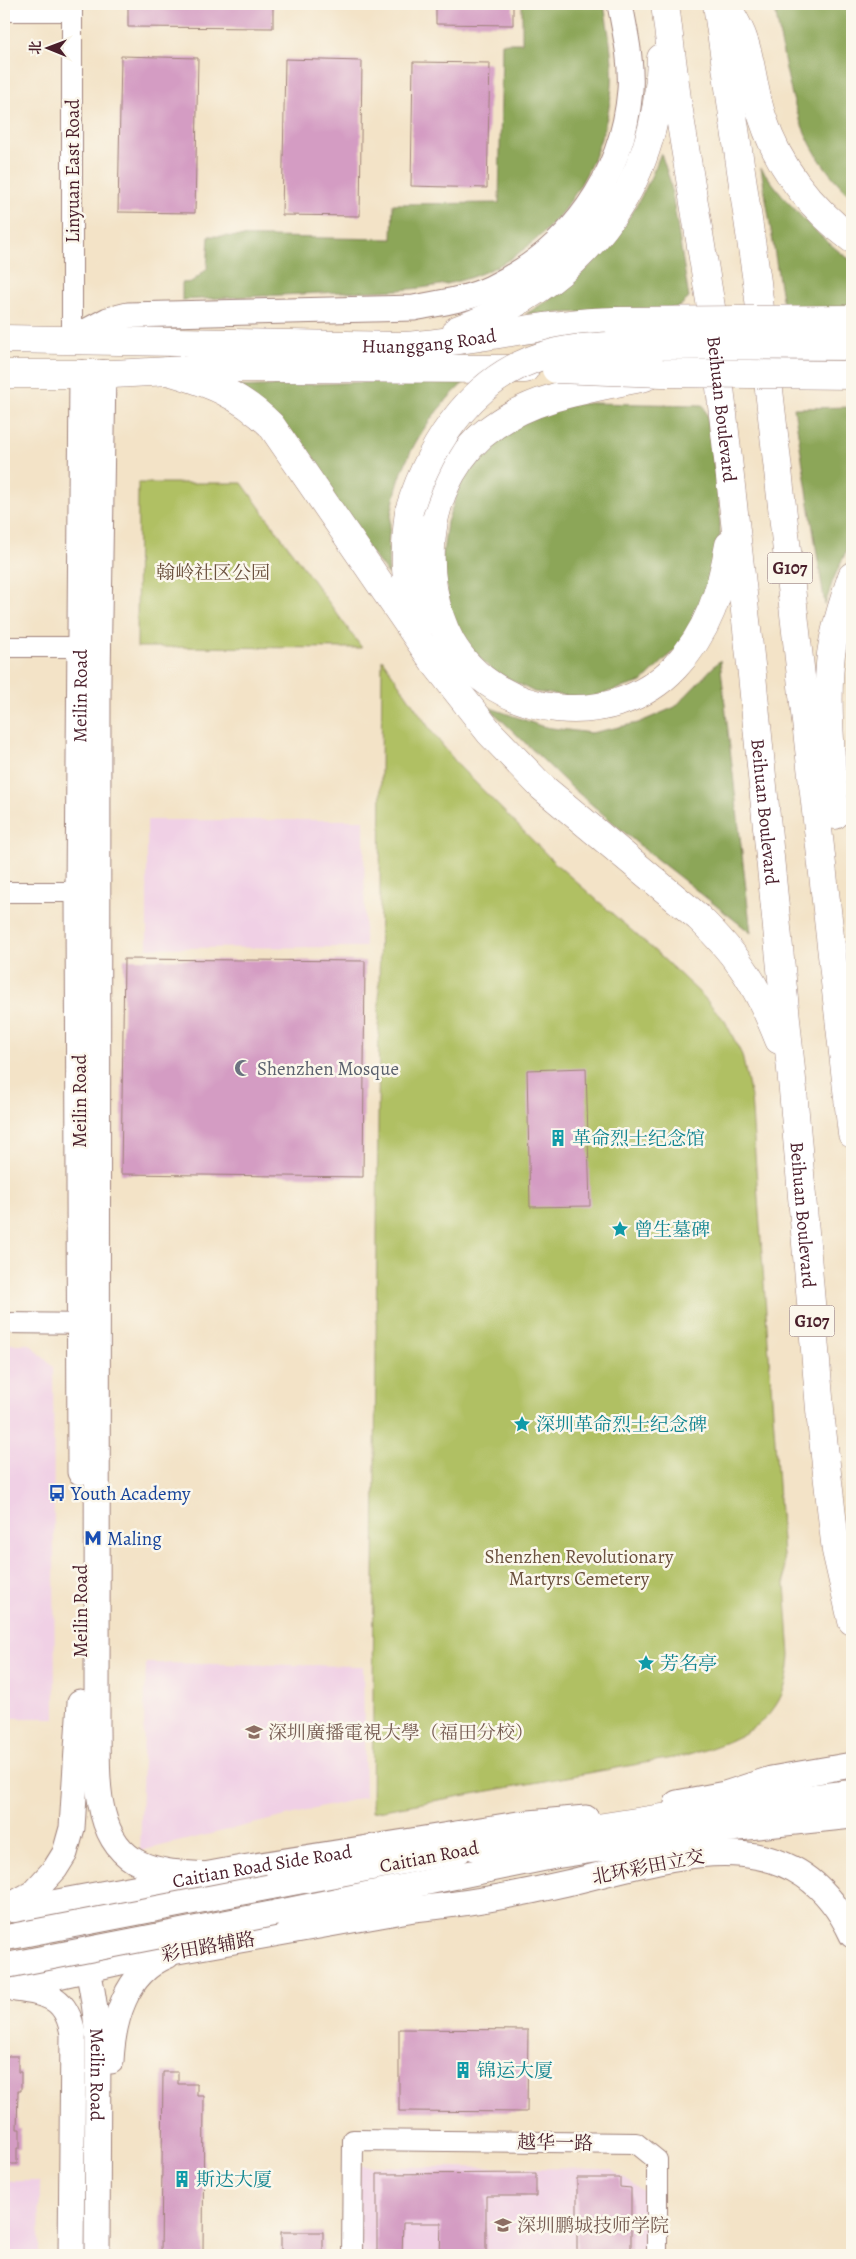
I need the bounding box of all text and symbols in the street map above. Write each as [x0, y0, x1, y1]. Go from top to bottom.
north arrow [22, 22, 72, 72]
text: 北 [26, 41, 45, 55]
street label: Linyuan East Road [60, 98, 86, 243]
street label: Huanggang Road [361, 322, 499, 360]
street label: Beihuan Boulevard [700, 335, 743, 484]
road number: G107 [768, 552, 812, 584]
park label: 翰岭社区公园 [156, 560, 270, 586]
street label: Meilin Road [67, 648, 94, 743]
street label: Beihuan Boulevard [744, 737, 785, 887]
street label: Meilin Road [67, 1054, 93, 1148]
place label: Shenzhen Mosque [257, 1056, 399, 1082]
mosque icon: Shenzhen Mosque [233, 1058, 253, 1078]
place label: 革命烈士纪念馆 [572, 1126, 705, 1152]
building icon: 革命烈士纪念馆 [548, 1128, 568, 1148]
street label: Beihuan Boulevard [783, 1141, 822, 1290]
place label: 曾生墓碑 [634, 1217, 710, 1243]
place icon: 曾生墓碑 [610, 1219, 630, 1239]
road number: G107 [790, 1305, 834, 1336]
place label: 深圳革命烈士纪念碑 [536, 1412, 707, 1438]
place icon: 深圳革命烈士纪念碑 [512, 1414, 532, 1434]
place label: Youth Academy [70, 1481, 191, 1507]
bus stop icon: Youth Academy [47, 1483, 67, 1503]
place label: Maling [107, 1526, 162, 1552]
metro station icon: Maling [83, 1528, 103, 1548]
park label: Shenzhen Revolutionary Martyrs Cemetery [485, 1544, 674, 1592]
street label: Meilin Road [68, 1564, 94, 1658]
place label: 芳名亭 [660, 1651, 717, 1677]
place icon: 芳名亭 [636, 1653, 656, 1673]
place label: 深圳廣播電視大學（福田分校） [268, 1720, 534, 1746]
school or university icon: 深圳廣播電視大學（福田分校） [244, 1722, 264, 1742]
street label: Caitian Road [377, 1834, 482, 1879]
street label: Caitian Road Side Road [170, 1839, 355, 1895]
street label: 北环彩田立交 [590, 1843, 707, 1891]
street label: 彩田路辅路 [159, 1926, 257, 1968]
street label: Meilin Road [83, 2027, 110, 2122]
place label: 锦运大厦 [477, 2058, 553, 2084]
building icon: 锦运大厦 [453, 2060, 473, 2080]
street label: 越华一路 [517, 2129, 593, 2157]
place label: 斯达大厦 [196, 2167, 272, 2193]
building icon: 斯达大厦 [172, 2169, 192, 2189]
place label: 深圳鹏城技师学院 [517, 2213, 669, 2239]
school or university icon: 深圳鹏城技师学院 [493, 2215, 513, 2235]

